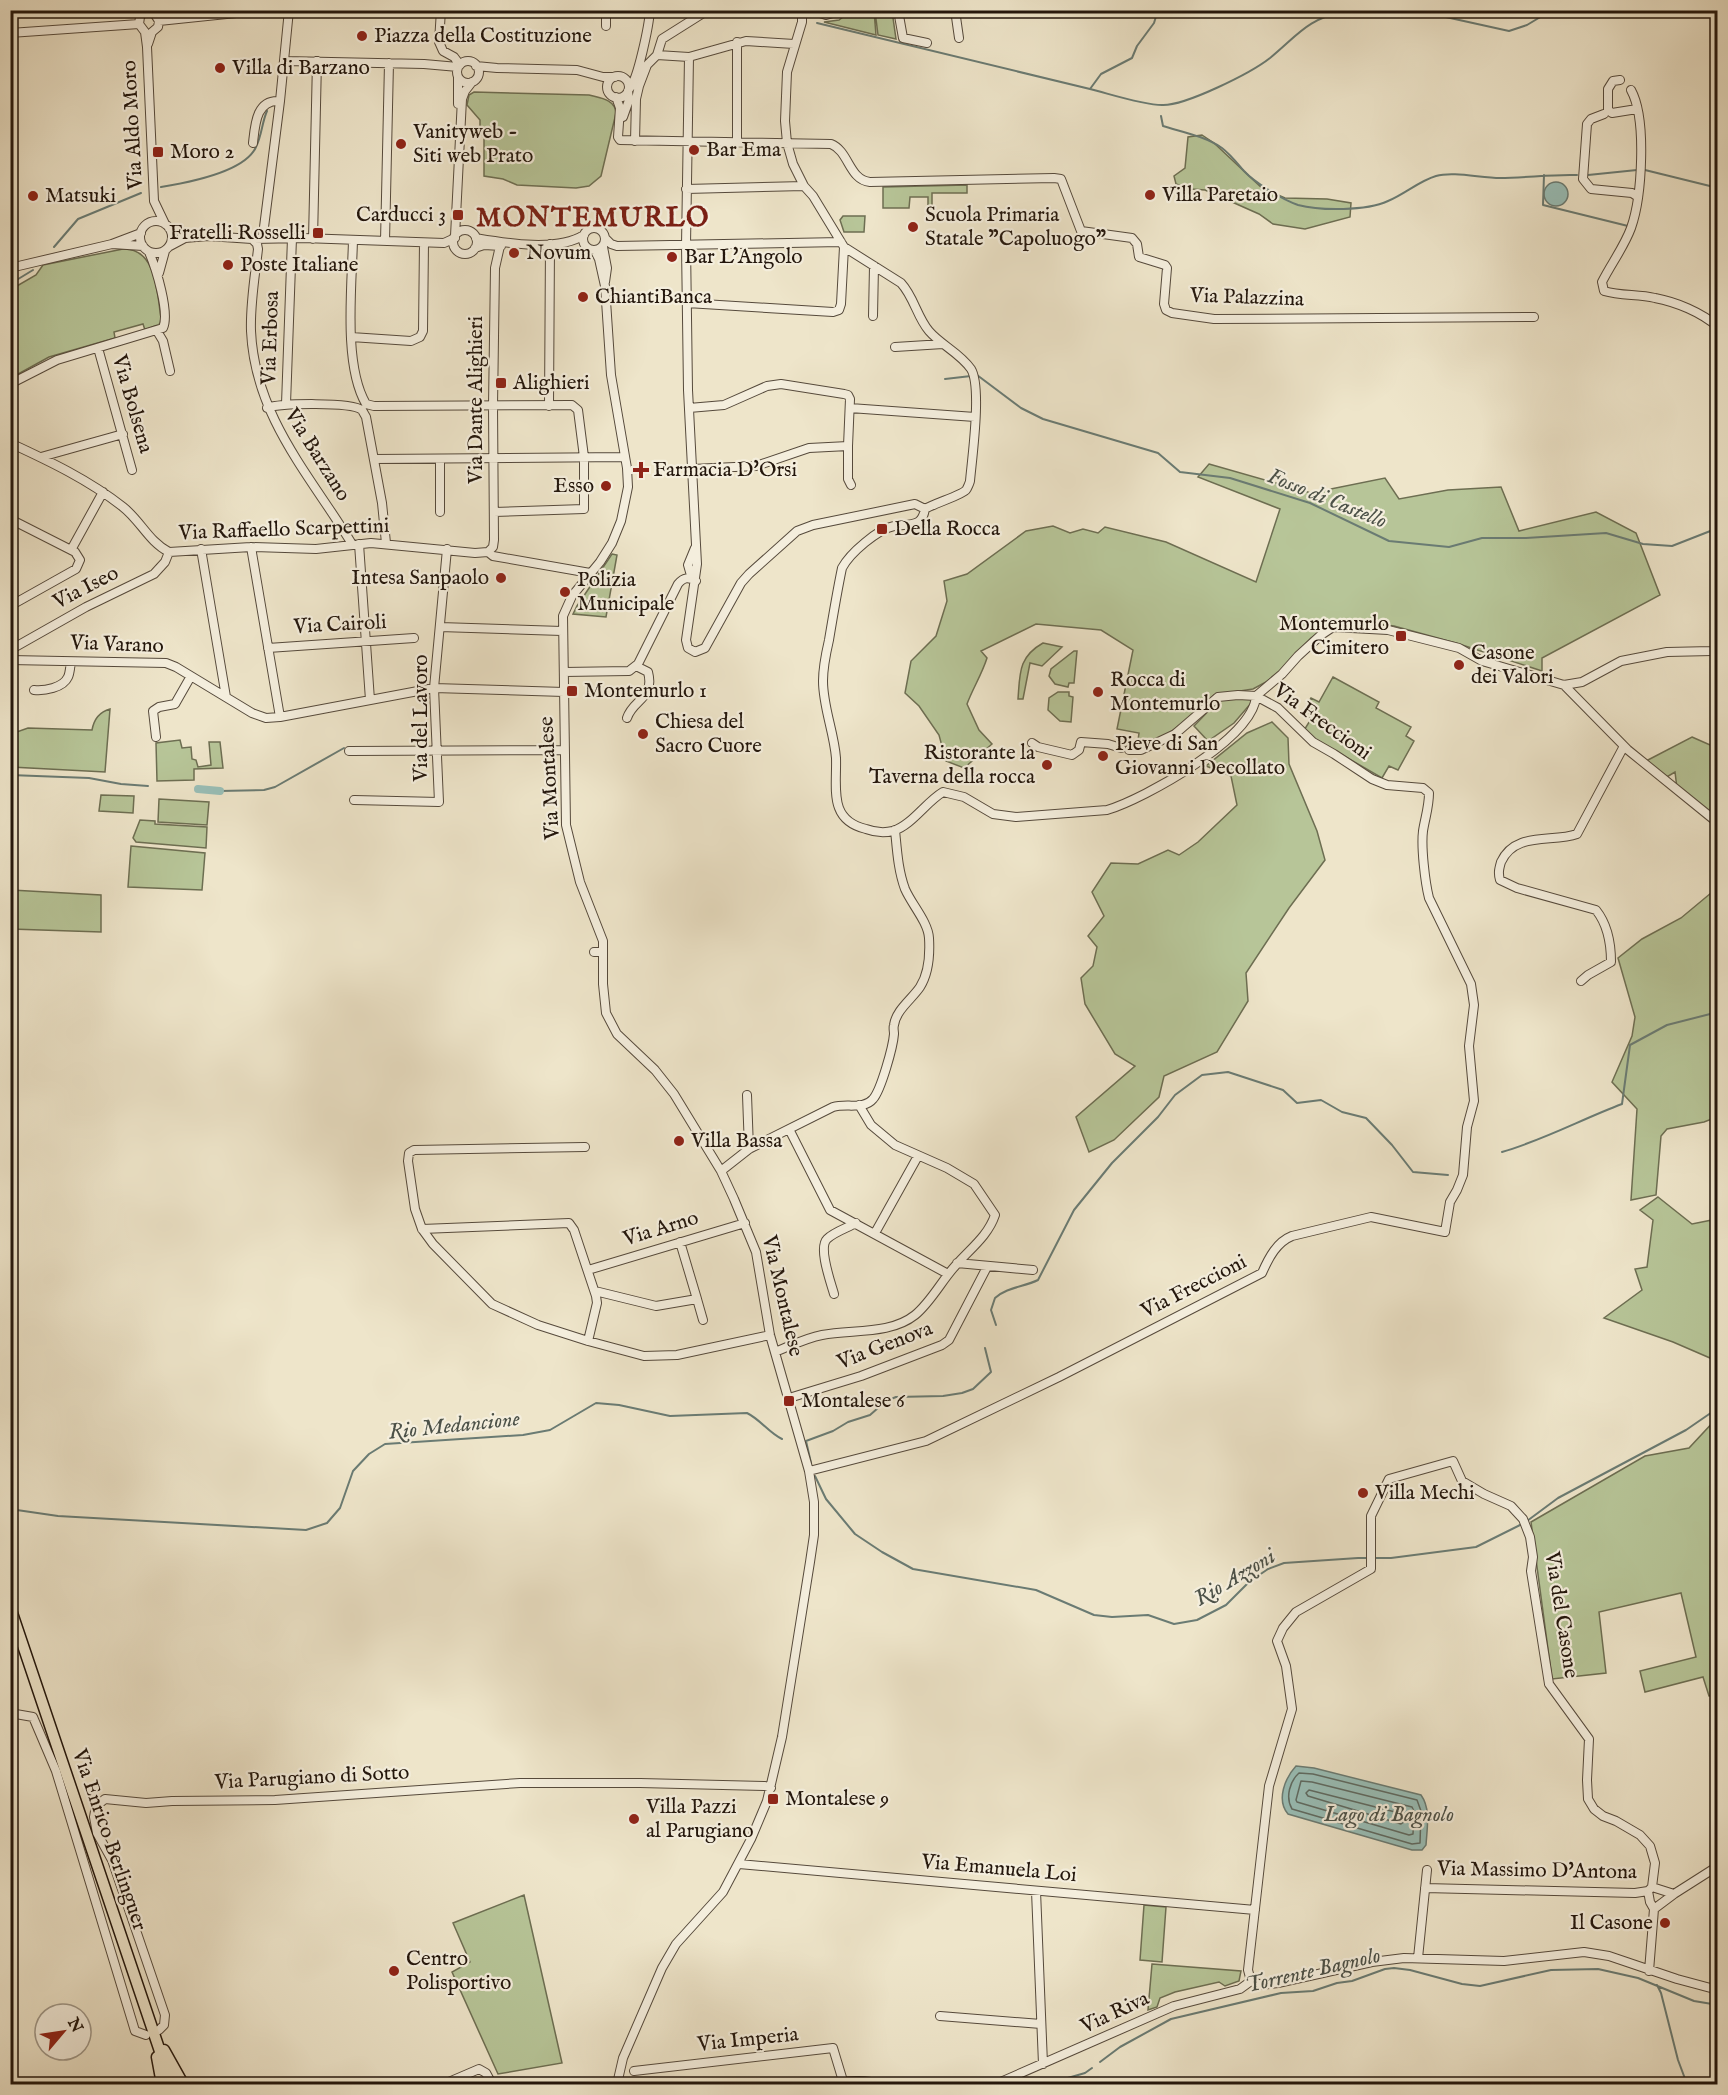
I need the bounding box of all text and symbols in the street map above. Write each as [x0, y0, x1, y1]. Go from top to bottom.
place label: Piazza della Costituzione [374, 23, 592, 50]
marker: Piazza della Costituzione [355, 29, 369, 43]
place label: Villa di Barzano [231, 55, 370, 82]
street label: Via Aldo Moro [116, 59, 150, 192]
marker: Villa di Barzano [213, 61, 227, 75]
place label: Vanityweb - Siti web Prato [412, 119, 533, 170]
marker: Vanityweb - Siti web Prato [394, 137, 408, 151]
place label: Bar Ema [706, 137, 782, 164]
place label: Moro 2 [170, 139, 234, 166]
marker: Bar Ema [687, 143, 701, 157]
marker: Moro 2 [151, 145, 165, 159]
place label: Villa Paretaio [1161, 182, 1278, 209]
place label: Matsuki [45, 183, 116, 210]
marker: Villa Paretaio [1143, 188, 1157, 202]
marker: Matsuki [26, 189, 40, 203]
place label: Carducci 3 [356, 202, 446, 229]
district label: MONTEMURLO [476, 202, 710, 236]
place label: Scuola Primaria Statale "Capoluogo" [925, 202, 1106, 253]
marker: Carducci 3 [451, 208, 465, 222]
place label: Fratelli Rosselli [169, 220, 306, 247]
marker: Scuola Primaria Statale "Capoluogo" [906, 220, 920, 234]
marker: Fratelli Rosselli [311, 226, 325, 240]
place label: Novum [526, 240, 591, 267]
place label: Bar L'Angolo [684, 244, 803, 271]
marker: Novum [507, 246, 521, 260]
marker: Bar L'Angolo [665, 250, 679, 264]
place label: Poste Italiane [240, 252, 359, 279]
marker: Poste Italiane [221, 258, 235, 272]
street label: Via Palazzina [1188, 282, 1305, 314]
place label: ChiantiBanca [595, 284, 713, 311]
street label: Via Erbosa [256, 289, 286, 387]
marker: ChiantiBanca [576, 290, 590, 304]
street label: Via Dante Alighieri [463, 316, 490, 485]
street label: Via Bolsena [105, 351, 159, 457]
place label: Alighieri [512, 370, 590, 397]
marker: Alighieri [494, 376, 508, 390]
street label: Via Barzano [277, 402, 356, 507]
place label: Farmacia D'Orsi [653, 457, 797, 484]
water label: Fosso di Castello [1263, 462, 1391, 536]
marker: Farmacia D'Orsi [634, 463, 648, 477]
place label: Esso [553, 473, 594, 500]
marker: Esso [599, 479, 613, 493]
street label: Via Raffaello Scarpettini [177, 513, 390, 547]
place label: Della Rocca [894, 516, 1001, 543]
marker: Della Rocca [875, 522, 889, 536]
street label: Via Iseo [48, 560, 123, 616]
place label: Intesa Sanpaolo [351, 565, 489, 592]
place label: Polizia Municipale [577, 567, 675, 618]
marker: Intesa Sanpaolo [494, 571, 508, 585]
marker: Polizia Municipale [558, 585, 572, 599]
street label: Via Cairoli [292, 609, 387, 641]
place label: Montemurlo Cimitero [1279, 611, 1389, 662]
marker: Montemurlo Cimitero [1394, 629, 1408, 643]
street label: Via Varano [69, 630, 164, 660]
place label: Casone dei Valori [1471, 640, 1554, 691]
street label: Via del Lavoro [408, 654, 435, 783]
marker: Casone dei Valori [1452, 658, 1466, 672]
place label: Rocca di Montemurlo [1110, 667, 1220, 718]
street label: Via Freccioni [1267, 677, 1376, 767]
place label: Montemurlo 1 [584, 678, 707, 705]
marker: Montemurlo 1 [565, 684, 579, 698]
marker: Rocca di Montemurlo [1091, 685, 1105, 699]
place label: Chiesa del Sacro Cuore [655, 709, 762, 760]
street label: Via Montalese [533, 715, 567, 841]
marker: Chiesa del Sacro Cuore [636, 727, 650, 741]
place label: Pieve di San Giovanni Decollato [1115, 731, 1285, 782]
place label: Ristorante la Taverna della rocca [869, 740, 1036, 791]
marker: Pieve di San Giovanni Decollato [1096, 749, 1110, 763]
marker: Ristorante la Taverna della rocca [1040, 758, 1054, 772]
place label: Villa Bassa [690, 1128, 783, 1155]
marker: Villa Bassa [672, 1134, 686, 1148]
street label: Via Arno [619, 1205, 702, 1254]
street label: Via Montalese [755, 1232, 809, 1360]
street label: Via Freccioni [1136, 1249, 1251, 1326]
street label: Via Genova [833, 1315, 937, 1377]
place label: Montalese 6 [801, 1388, 906, 1415]
marker: Montalese 6 [782, 1394, 796, 1408]
water label: Rio Medancione [387, 1405, 522, 1447]
place label: Villa Mechi [1374, 1480, 1475, 1507]
marker: Villa Mechi [1356, 1486, 1370, 1500]
water label: Rio Azzoni [1189, 1542, 1282, 1613]
street label: Via del Casone [1538, 1549, 1584, 1681]
street label: Via Enrico Berlinguer [65, 1745, 153, 1935]
street label: Via Parugiano di Sotto [213, 1759, 410, 1797]
place label: Montalese 9 [785, 1786, 889, 1813]
marker: Montalese 9 [766, 1792, 780, 1806]
place label: Villa Pazzi al Parugiano [645, 1794, 754, 1845]
water label: Lago di Bagnolo [1323, 1801, 1454, 1829]
marker: Villa Pazzi al Parugiano [627, 1812, 641, 1826]
street label: Via Emanuela Loi [919, 1849, 1078, 1889]
street label: Via Massimo D'Antona [1436, 1856, 1638, 1886]
place label: Il Casone [1570, 1910, 1653, 1937]
marker: Il Casone [1658, 1916, 1672, 1930]
water label: Torrente Bagnolo [1243, 1942, 1383, 2000]
place label: Centro Polisportivo [406, 1946, 511, 1997]
marker: Centro Polisportivo [387, 1964, 401, 1978]
street label: Via Riva [1075, 1985, 1154, 2041]
north arrow [33, 2002, 93, 2062]
text: N [62, 2014, 87, 2037]
street label: Via Imperia [695, 2021, 801, 2059]

